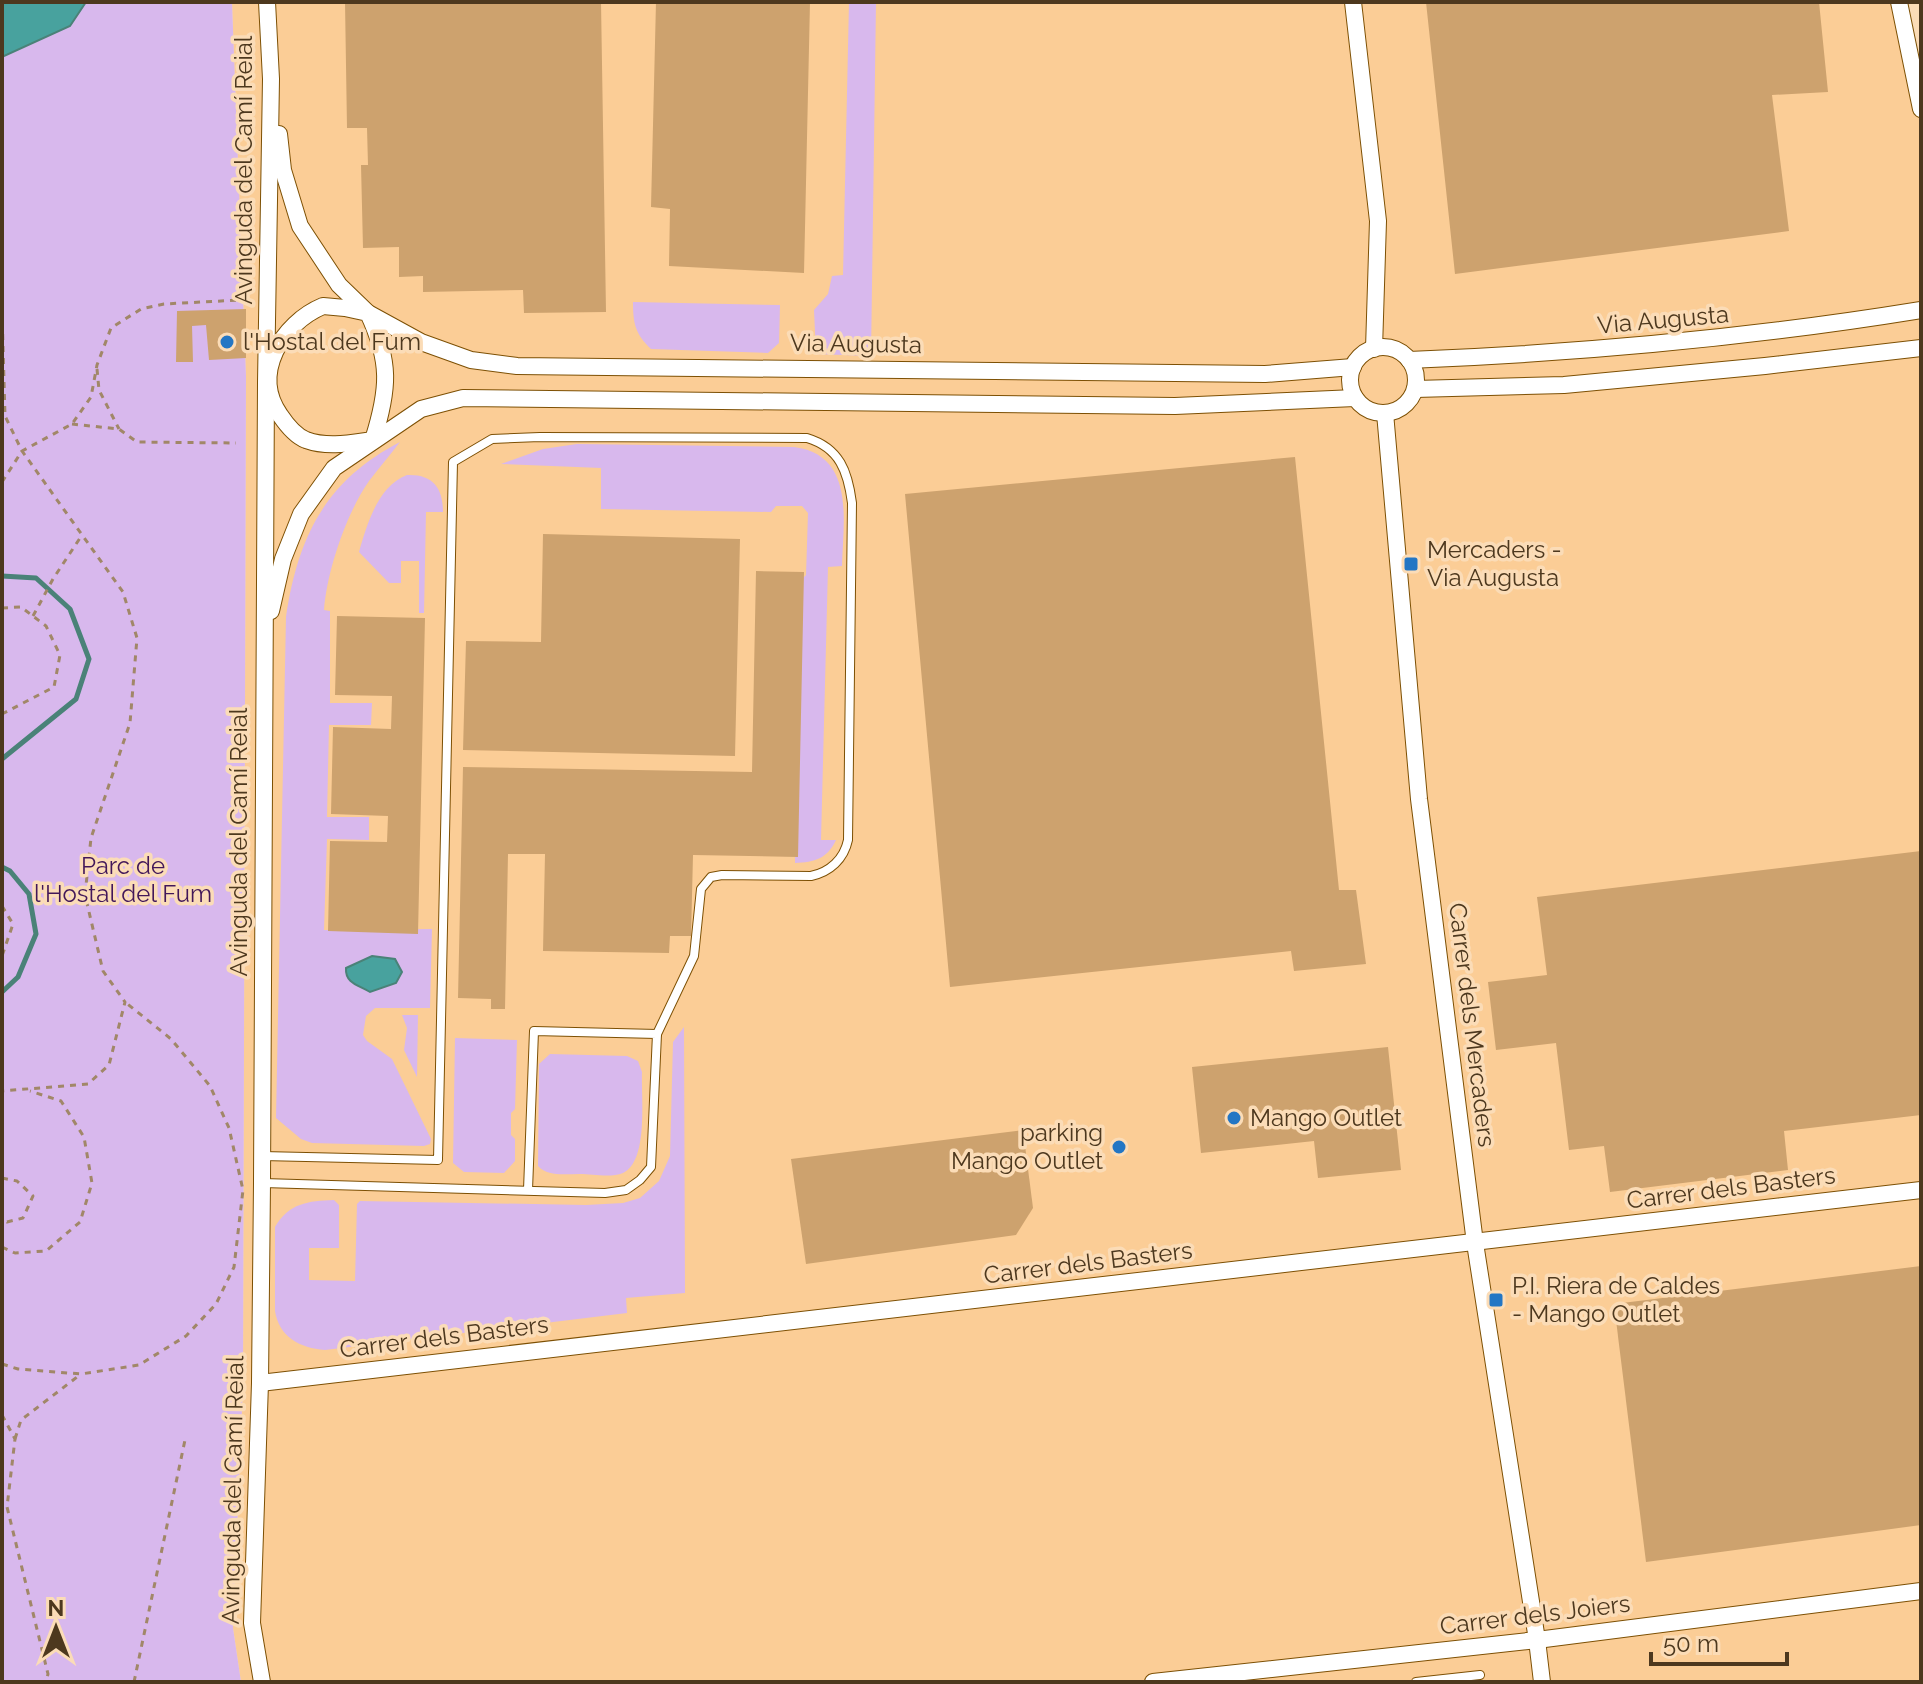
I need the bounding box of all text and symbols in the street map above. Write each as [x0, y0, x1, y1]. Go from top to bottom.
street label: Avinguda del Camí Reial [229, 35, 258, 304]
street label: Via Augusta [1596, 299, 1730, 340]
place label: l'Hostal del Fum [243, 327, 421, 356]
street label: Via Augusta [790, 328, 922, 359]
marker: l'Hostal del Fum [218, 333, 236, 351]
place label: Mercaders - Via Augusta [1427, 535, 1562, 592]
marker: Mercaders - Via Augusta [1402, 555, 1420, 573]
street label: Avinguda del Camí Reial [224, 707, 253, 976]
park label: Parc de l'Hostal del Fum [34, 851, 212, 908]
street label: Carrer dels Mercaders [1443, 901, 1502, 1149]
place label: Mango Outlet [1250, 1103, 1402, 1132]
marker: Mango Outlet [1225, 1109, 1243, 1127]
place label: parking Mango Outlet [951, 1118, 1103, 1175]
marker: parking Mango Outlet [1110, 1138, 1128, 1156]
street label: Carrer dels Basters [1625, 1160, 1837, 1215]
street label: Carrer dels Basters [982, 1235, 1194, 1290]
place label: P.I. Riera de Caldes - Mango Outlet [1512, 1271, 1720, 1328]
marker: P.I. Riera de Caldes - Mango Outlet [1487, 1291, 1505, 1309]
street label: Carrer dels Basters [338, 1309, 550, 1364]
street label: Avinguda del Camí Reial [216, 1355, 249, 1625]
north arrow [16, 1588, 96, 1668]
street label: Carrer dels Joiers [1438, 1588, 1632, 1641]
text: N [48, 1595, 64, 1621]
scale bar [1651, 1616, 1787, 1666]
text: 50 m [1663, 1629, 1719, 1658]

